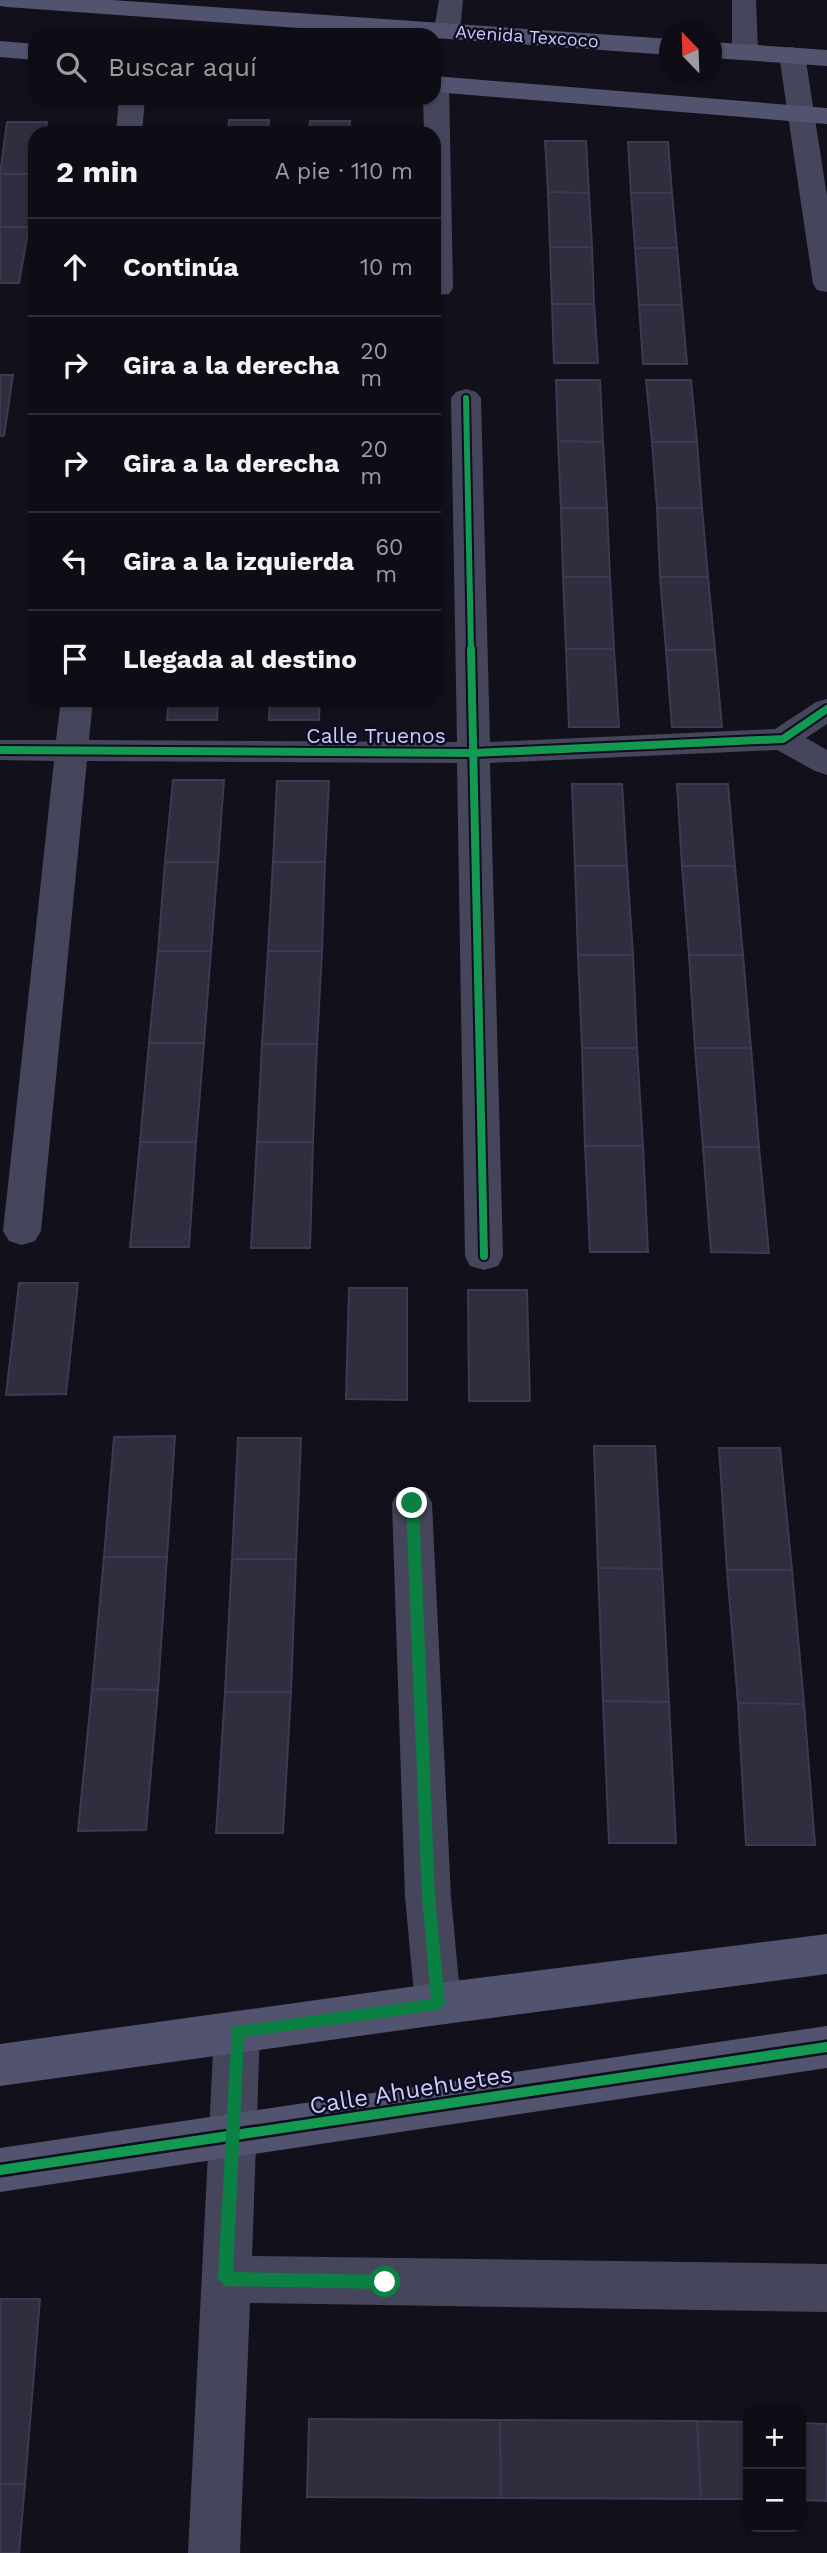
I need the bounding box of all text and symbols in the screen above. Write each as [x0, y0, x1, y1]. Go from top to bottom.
street label: Avenida Texcoco [455, 21, 599, 51]
north arrow [659, 21, 722, 84]
search box [28, 28, 441, 105]
icon: search [52, 48, 90, 86]
text: Buscar aquí [108, 52, 257, 82]
text: 2 min [56, 154, 138, 189]
text: A pie · 110 m [275, 158, 413, 185]
icon: ahead [56, 248, 94, 286]
text: Continúa [123, 252, 239, 282]
text: 10 m [360, 254, 413, 281]
text: 20 m [360, 338, 388, 392]
icon: right [56, 346, 94, 384]
text: Gira a la derecha [123, 350, 339, 380]
text: 20 m [360, 436, 388, 490]
icon: right [56, 444, 94, 482]
text: Gira a la derecha [123, 448, 339, 478]
text: 60 m [375, 534, 403, 588]
icon: left [56, 542, 94, 580]
text: Gira a la izquierda [123, 546, 354, 576]
icon: arrive [56, 640, 94, 678]
text: Llegada al destino [123, 644, 357, 674]
street label: Calle Truenos [306, 723, 446, 748]
route end [396, 1487, 427, 1518]
street label: Calle Ahuehuetes [308, 2060, 514, 2120]
route start [369, 2266, 400, 2297]
map controls [743, 2406, 806, 2532]
button: + [743, 2406, 806, 2469]
button: − [743, 2469, 806, 2532]

